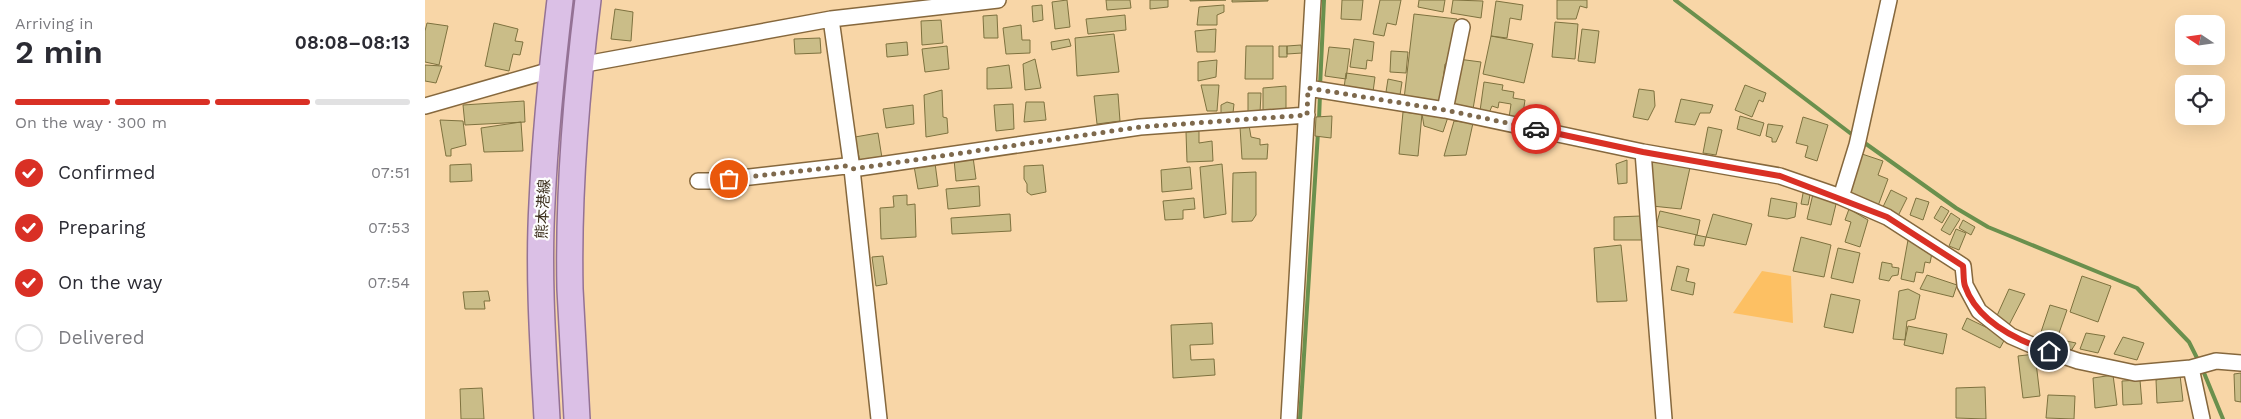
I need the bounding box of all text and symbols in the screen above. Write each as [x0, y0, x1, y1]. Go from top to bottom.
text: Arriving in [15, 14, 93, 33]
north arrow [2175, 15, 2225, 65]
map controls [2175, 15, 2225, 125]
text: 08:08–08:13 [295, 31, 410, 54]
text: 2 min [15, 33, 103, 71]
button: locate [2175, 75, 2225, 125]
courier [1511, 104, 1561, 154]
text: On the way · 300 m [15, 113, 167, 132]
icon: car [1522, 115, 1550, 143]
pin [708, 158, 750, 200]
icon: check [15, 159, 43, 187]
text: Confirmed [58, 161, 155, 184]
text: 07:51 [371, 163, 410, 182]
icon: bag [715, 165, 743, 193]
street label: 熊本港線 [532, 179, 554, 239]
icon: check [15, 214, 43, 242]
text: Preparing [58, 216, 145, 239]
text: 07:53 [368, 218, 410, 237]
icon: check [15, 269, 43, 297]
text: On the way [58, 271, 162, 294]
text: 07:54 [368, 273, 410, 292]
text: Delivered [58, 326, 145, 349]
pin [2028, 330, 2070, 372]
icon: home [2035, 337, 2063, 365]

